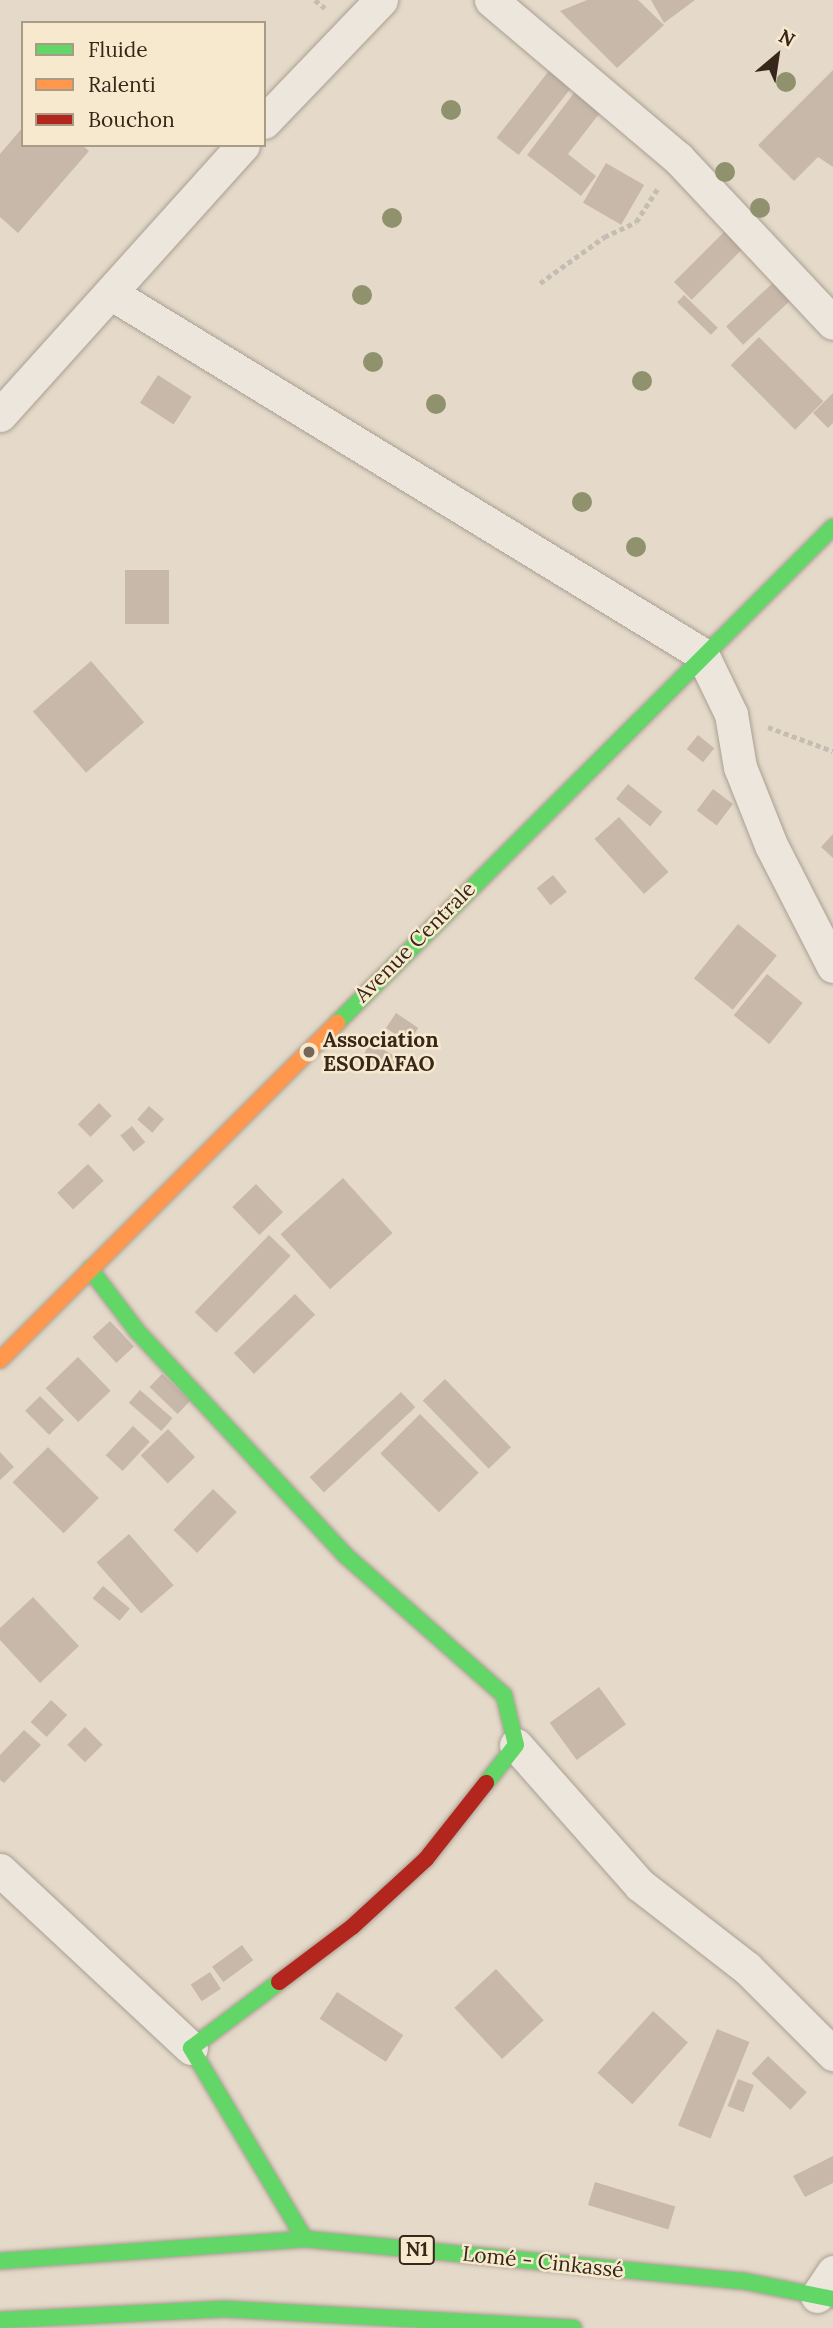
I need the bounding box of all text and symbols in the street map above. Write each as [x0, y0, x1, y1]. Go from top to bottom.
legend [21, 21, 266, 147]
north arrow [742, 21, 812, 91]
text: N [775, 24, 799, 52]
text: Fluide [88, 36, 148, 63]
text: Ralenti [88, 71, 156, 98]
text: Bouchon [88, 106, 175, 133]
street label: Avenue Centrale [349, 876, 481, 1008]
place label: Association ESODAFAO [323, 1027, 439, 1077]
marker: Association ESODAFAO [301, 1044, 317, 1060]
road number: N1 [398, 2234, 436, 2266]
street label: Lomé - Cinkassé [461, 2241, 625, 2283]

